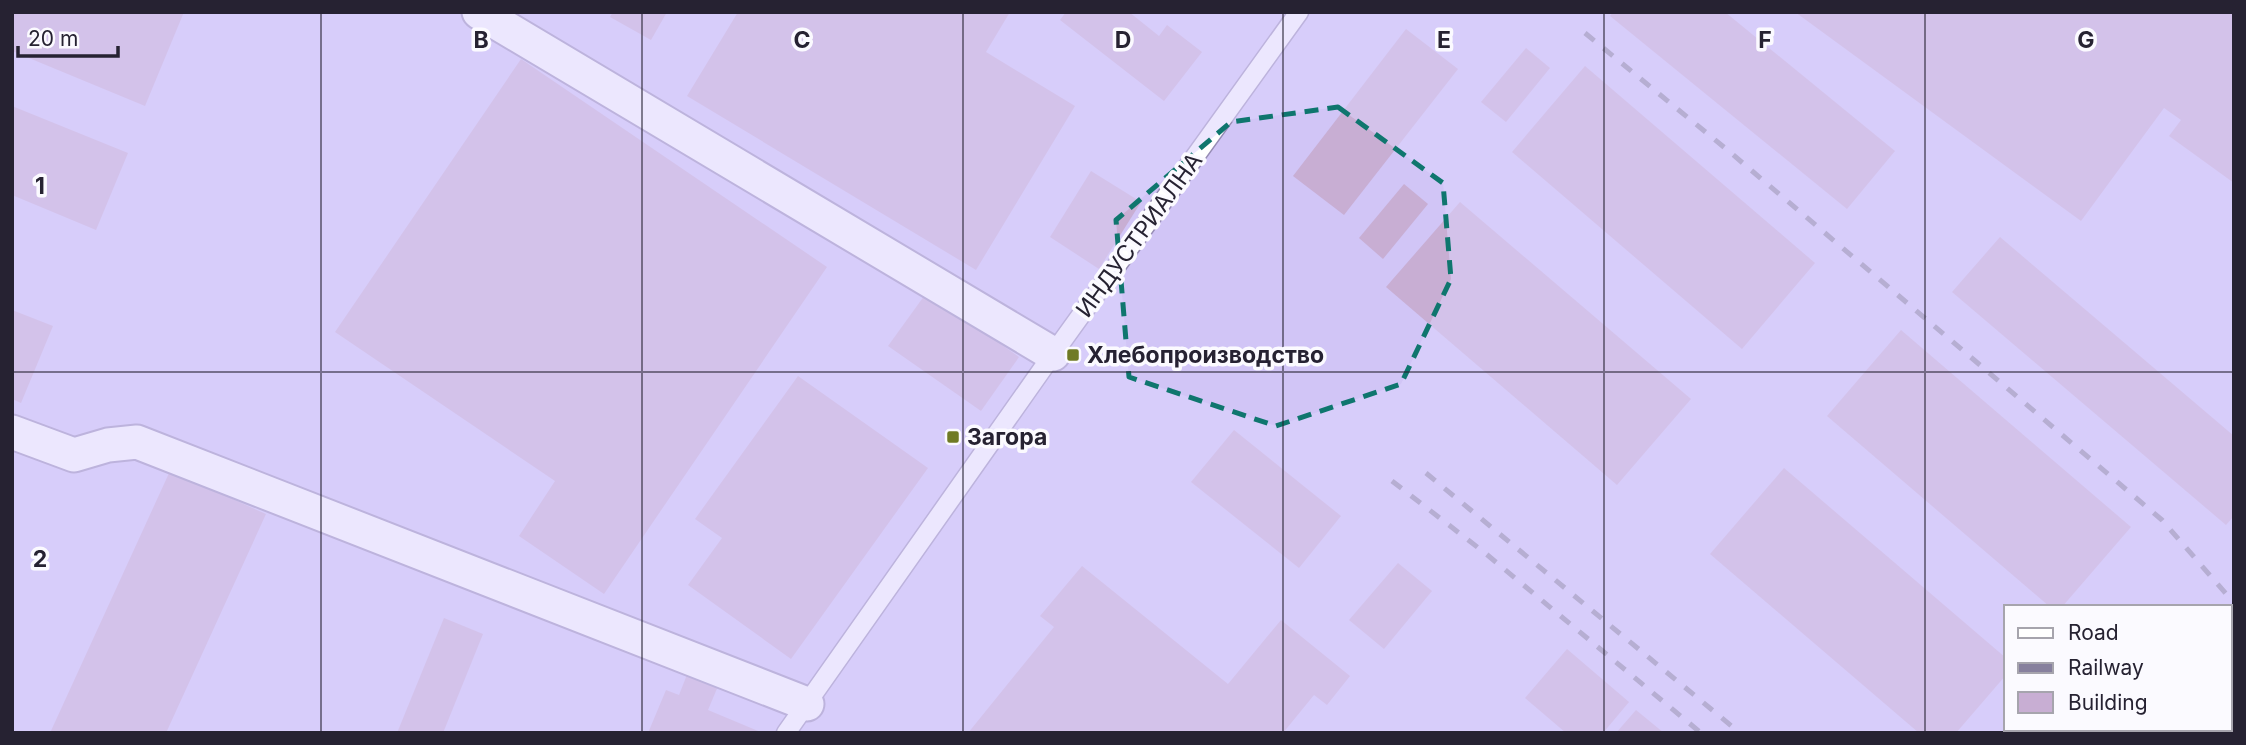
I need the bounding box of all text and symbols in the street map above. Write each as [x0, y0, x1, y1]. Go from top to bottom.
scale bar [18, 14, 117, 58]
text: 20 m [28, 26, 78, 51]
text: B [473, 26, 489, 54]
text: C [793, 26, 811, 54]
text: D [1115, 26, 1131, 54]
text: E [1437, 26, 1451, 54]
text: F [1758, 26, 1772, 54]
text: G [2077, 26, 2095, 54]
street label: ИНДУСТРИАЛНА [1070, 147, 1208, 323]
text: 1 [35, 172, 45, 200]
place label: Хлебопроизводство [1087, 341, 1324, 369]
marker: Хлебопроизводство [1065, 347, 1081, 363]
place label: Загора [967, 423, 1047, 451]
marker: Загора [945, 429, 961, 445]
text: 2 [33, 545, 47, 573]
legend [2004, 605, 2232, 731]
text: Road [2068, 620, 2119, 645]
text: Railway [2068, 655, 2144, 680]
text: Building [2068, 690, 2148, 715]

